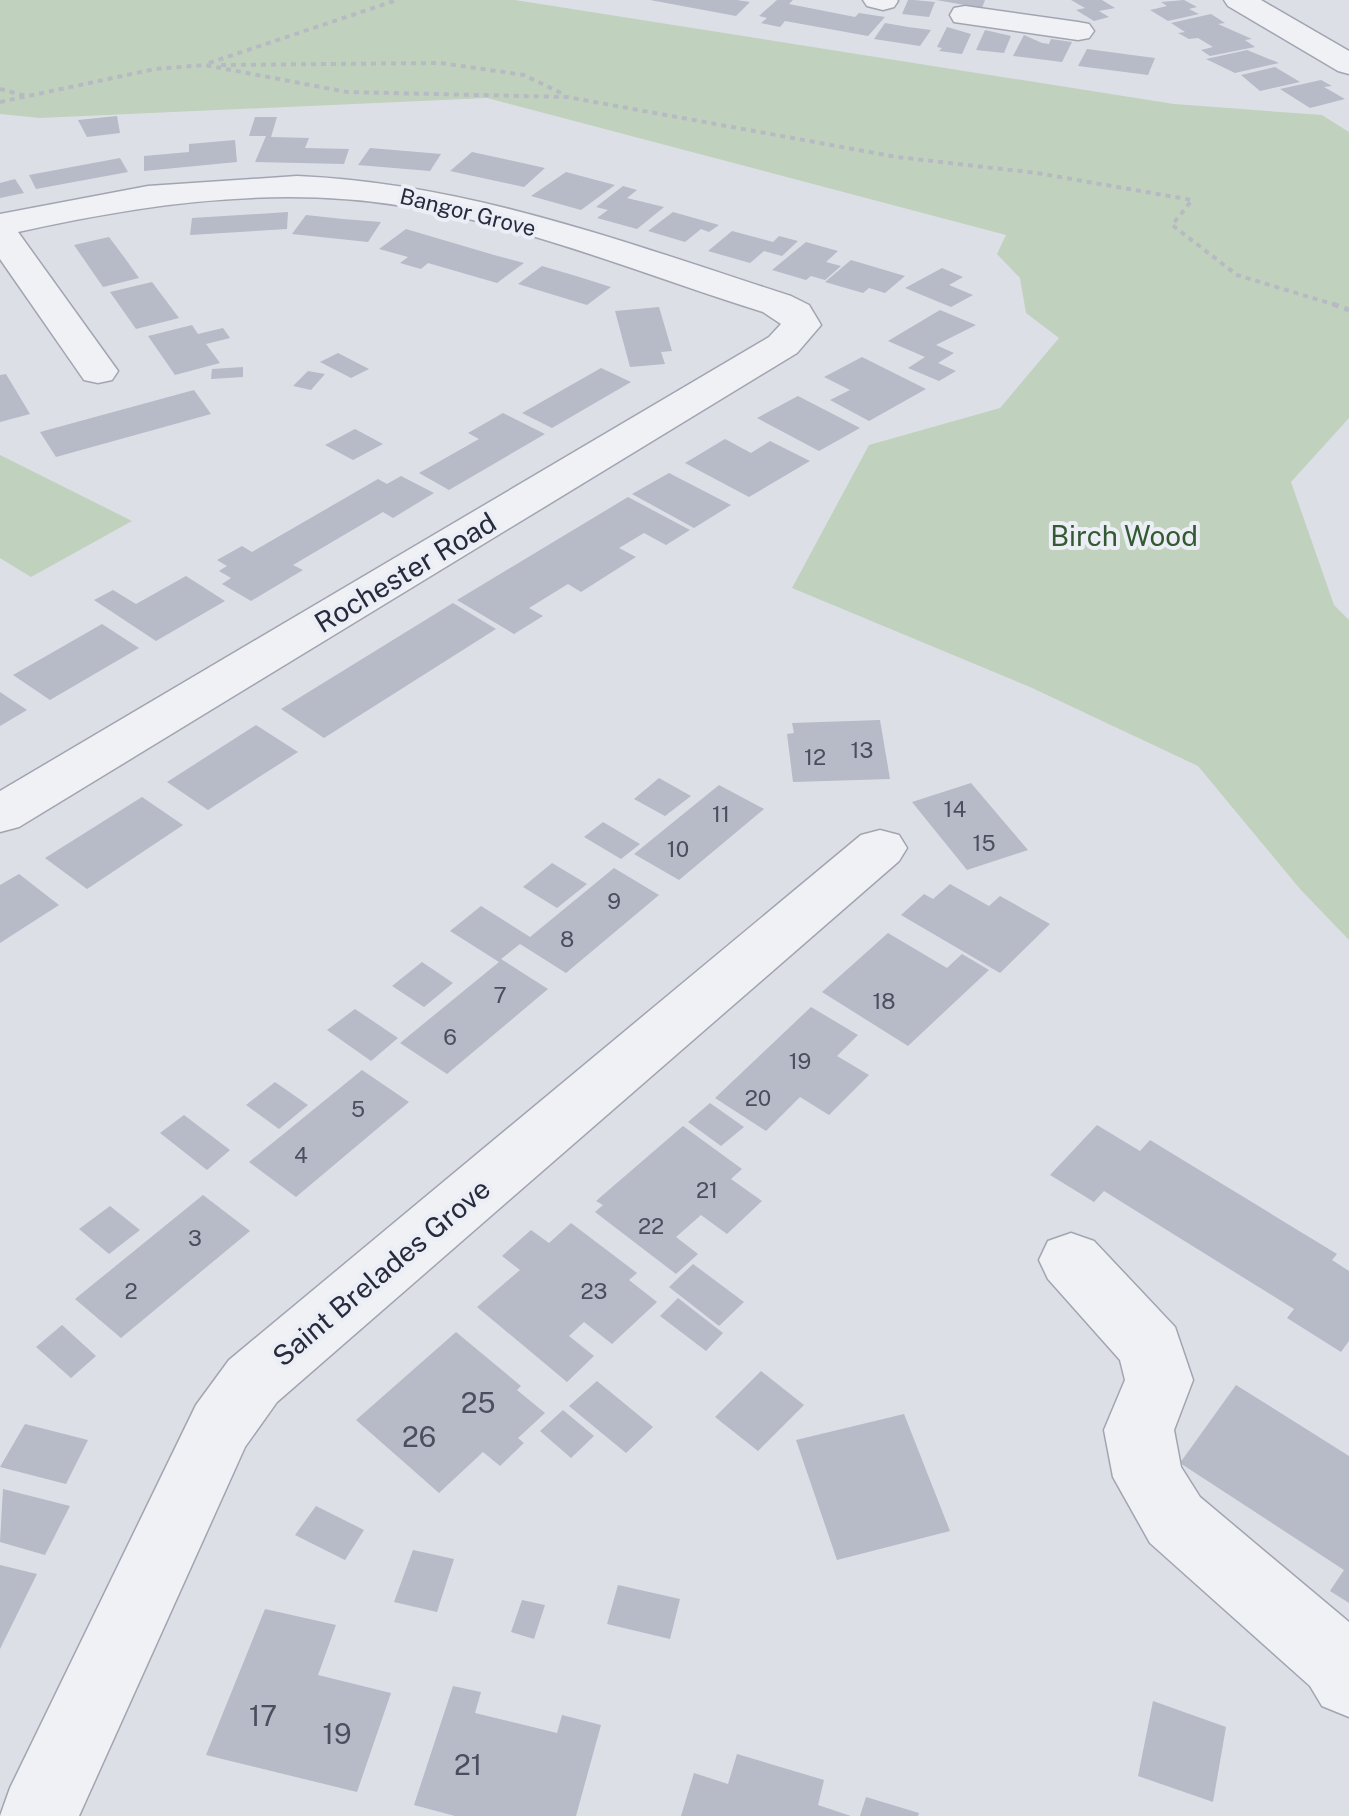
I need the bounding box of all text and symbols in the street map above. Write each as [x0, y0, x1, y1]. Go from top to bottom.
street label: Bangor Grove [397, 183, 539, 241]
street label: Rochester Road [308, 505, 502, 639]
park label: Birch Wood [1050, 519, 1198, 552]
house number: 13 [851, 737, 873, 763]
house number: 12 [804, 744, 826, 770]
house number: 14 [944, 796, 967, 822]
house number: 11 [712, 801, 730, 827]
house number: 15 [972, 830, 996, 856]
house number: 10 [667, 836, 689, 862]
house number: 9 [607, 888, 621, 914]
house number: 8 [560, 926, 574, 952]
house number: 7 [493, 982, 507, 1008]
house number: 18 [872, 988, 896, 1014]
house number: 6 [443, 1024, 457, 1050]
house number: 19 [789, 1048, 811, 1074]
house number: 20 [745, 1085, 771, 1111]
house number: 5 [351, 1096, 365, 1122]
house number: 4 [294, 1142, 308, 1168]
street label: Saint Brelades Grove [266, 1171, 496, 1373]
house number: 21 [696, 1177, 718, 1203]
house number: 22 [638, 1213, 664, 1239]
house number: 3 [188, 1225, 202, 1251]
house number: 2 [124, 1278, 138, 1304]
house number: 23 [581, 1278, 607, 1304]
house number: 25 [461, 1386, 495, 1419]
house number: 26 [402, 1420, 436, 1453]
house number: 17 [249, 1699, 277, 1732]
house number: 19 [323, 1717, 351, 1750]
house number: 21 [454, 1748, 482, 1781]

